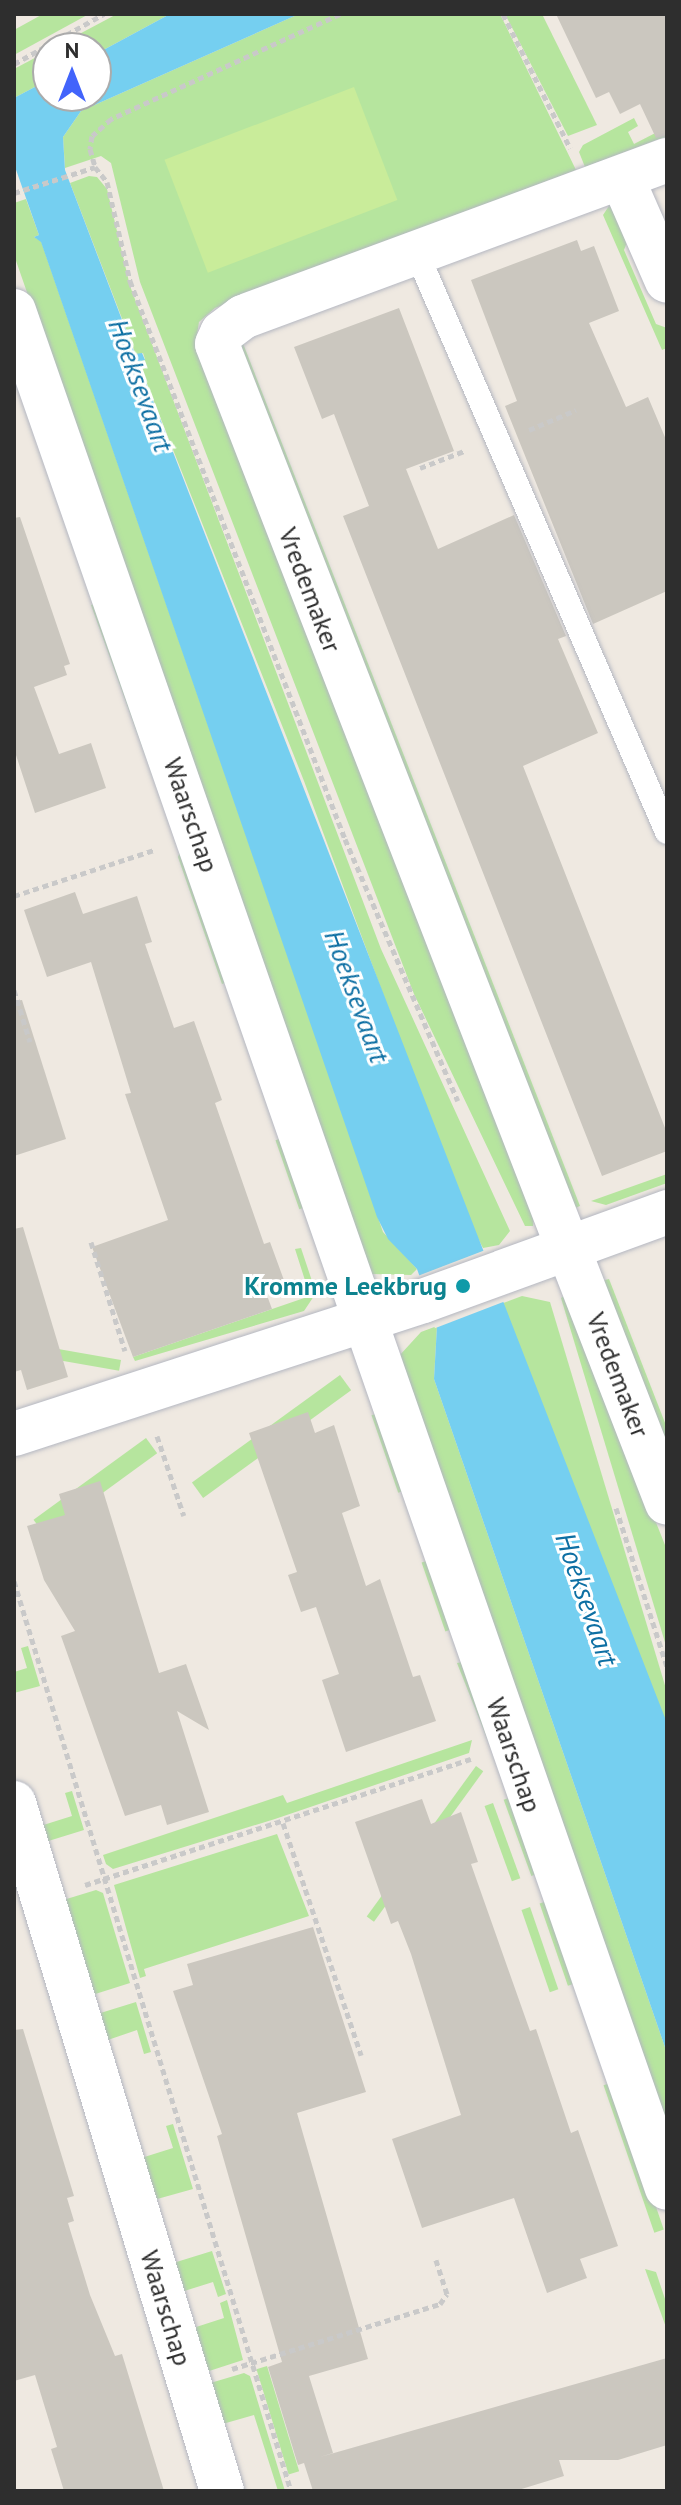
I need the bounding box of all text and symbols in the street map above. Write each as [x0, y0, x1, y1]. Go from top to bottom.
north arrow [32, 32, 112, 112]
text: N [65, 36, 79, 64]
water label: Hoeksevaart [101, 314, 181, 456]
street label: Vredemaker [272, 523, 348, 657]
street label: Waarschap [157, 754, 225, 876]
water label: Hoeksevaart [317, 925, 397, 1067]
place label: Kromme Leekbrug [244, 1270, 447, 1302]
marker: Kromme Leekbrug [454, 1277, 472, 1295]
street label: Vredemaker [580, 1308, 656, 1442]
water label: Hoeksevaart [549, 1528, 625, 1670]
street label: Waarschap [480, 1694, 548, 1816]
street label: Waarschap [134, 2247, 198, 2369]

